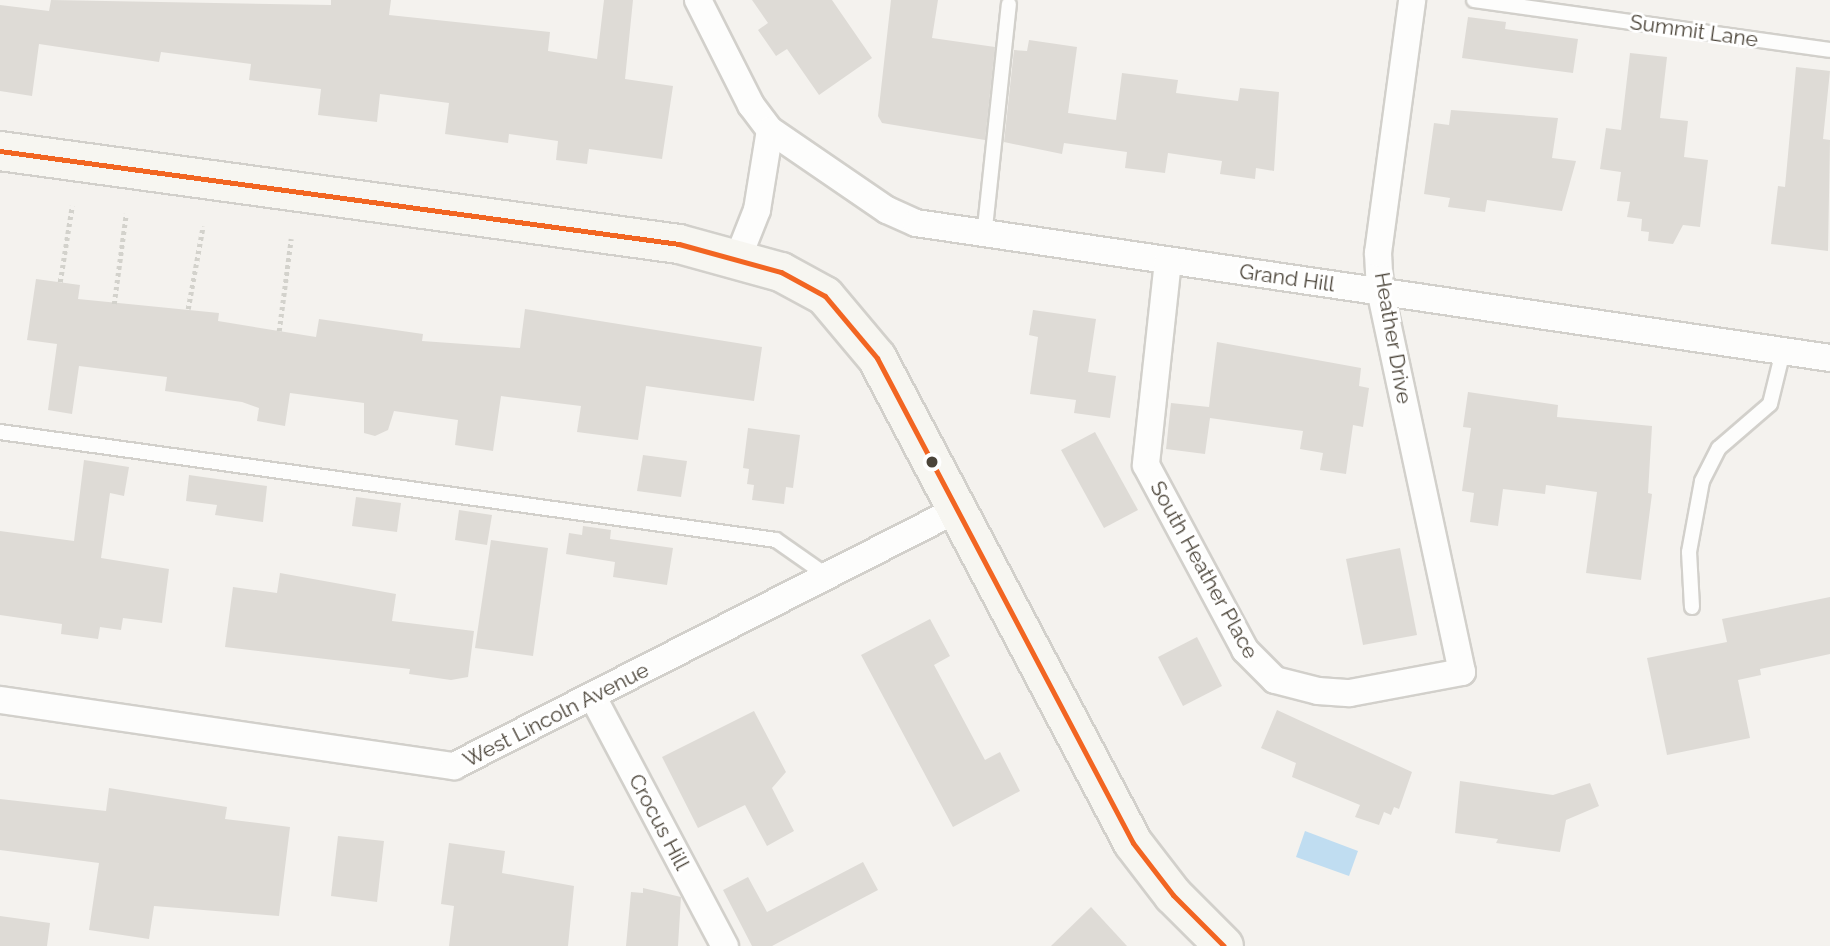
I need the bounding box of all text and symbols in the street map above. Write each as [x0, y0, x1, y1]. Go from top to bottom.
street label: Summit Lane [1628, 10, 1760, 52]
street label: Grand Hill [1238, 259, 1336, 297]
street label: Heather Drive [1369, 270, 1417, 406]
unlabelled marker [925, 455, 939, 469]
street label: South Heather Place [1145, 477, 1263, 663]
street label: West Lincoln Avenue [459, 657, 653, 773]
street label: Crocus Hill [623, 770, 695, 874]

